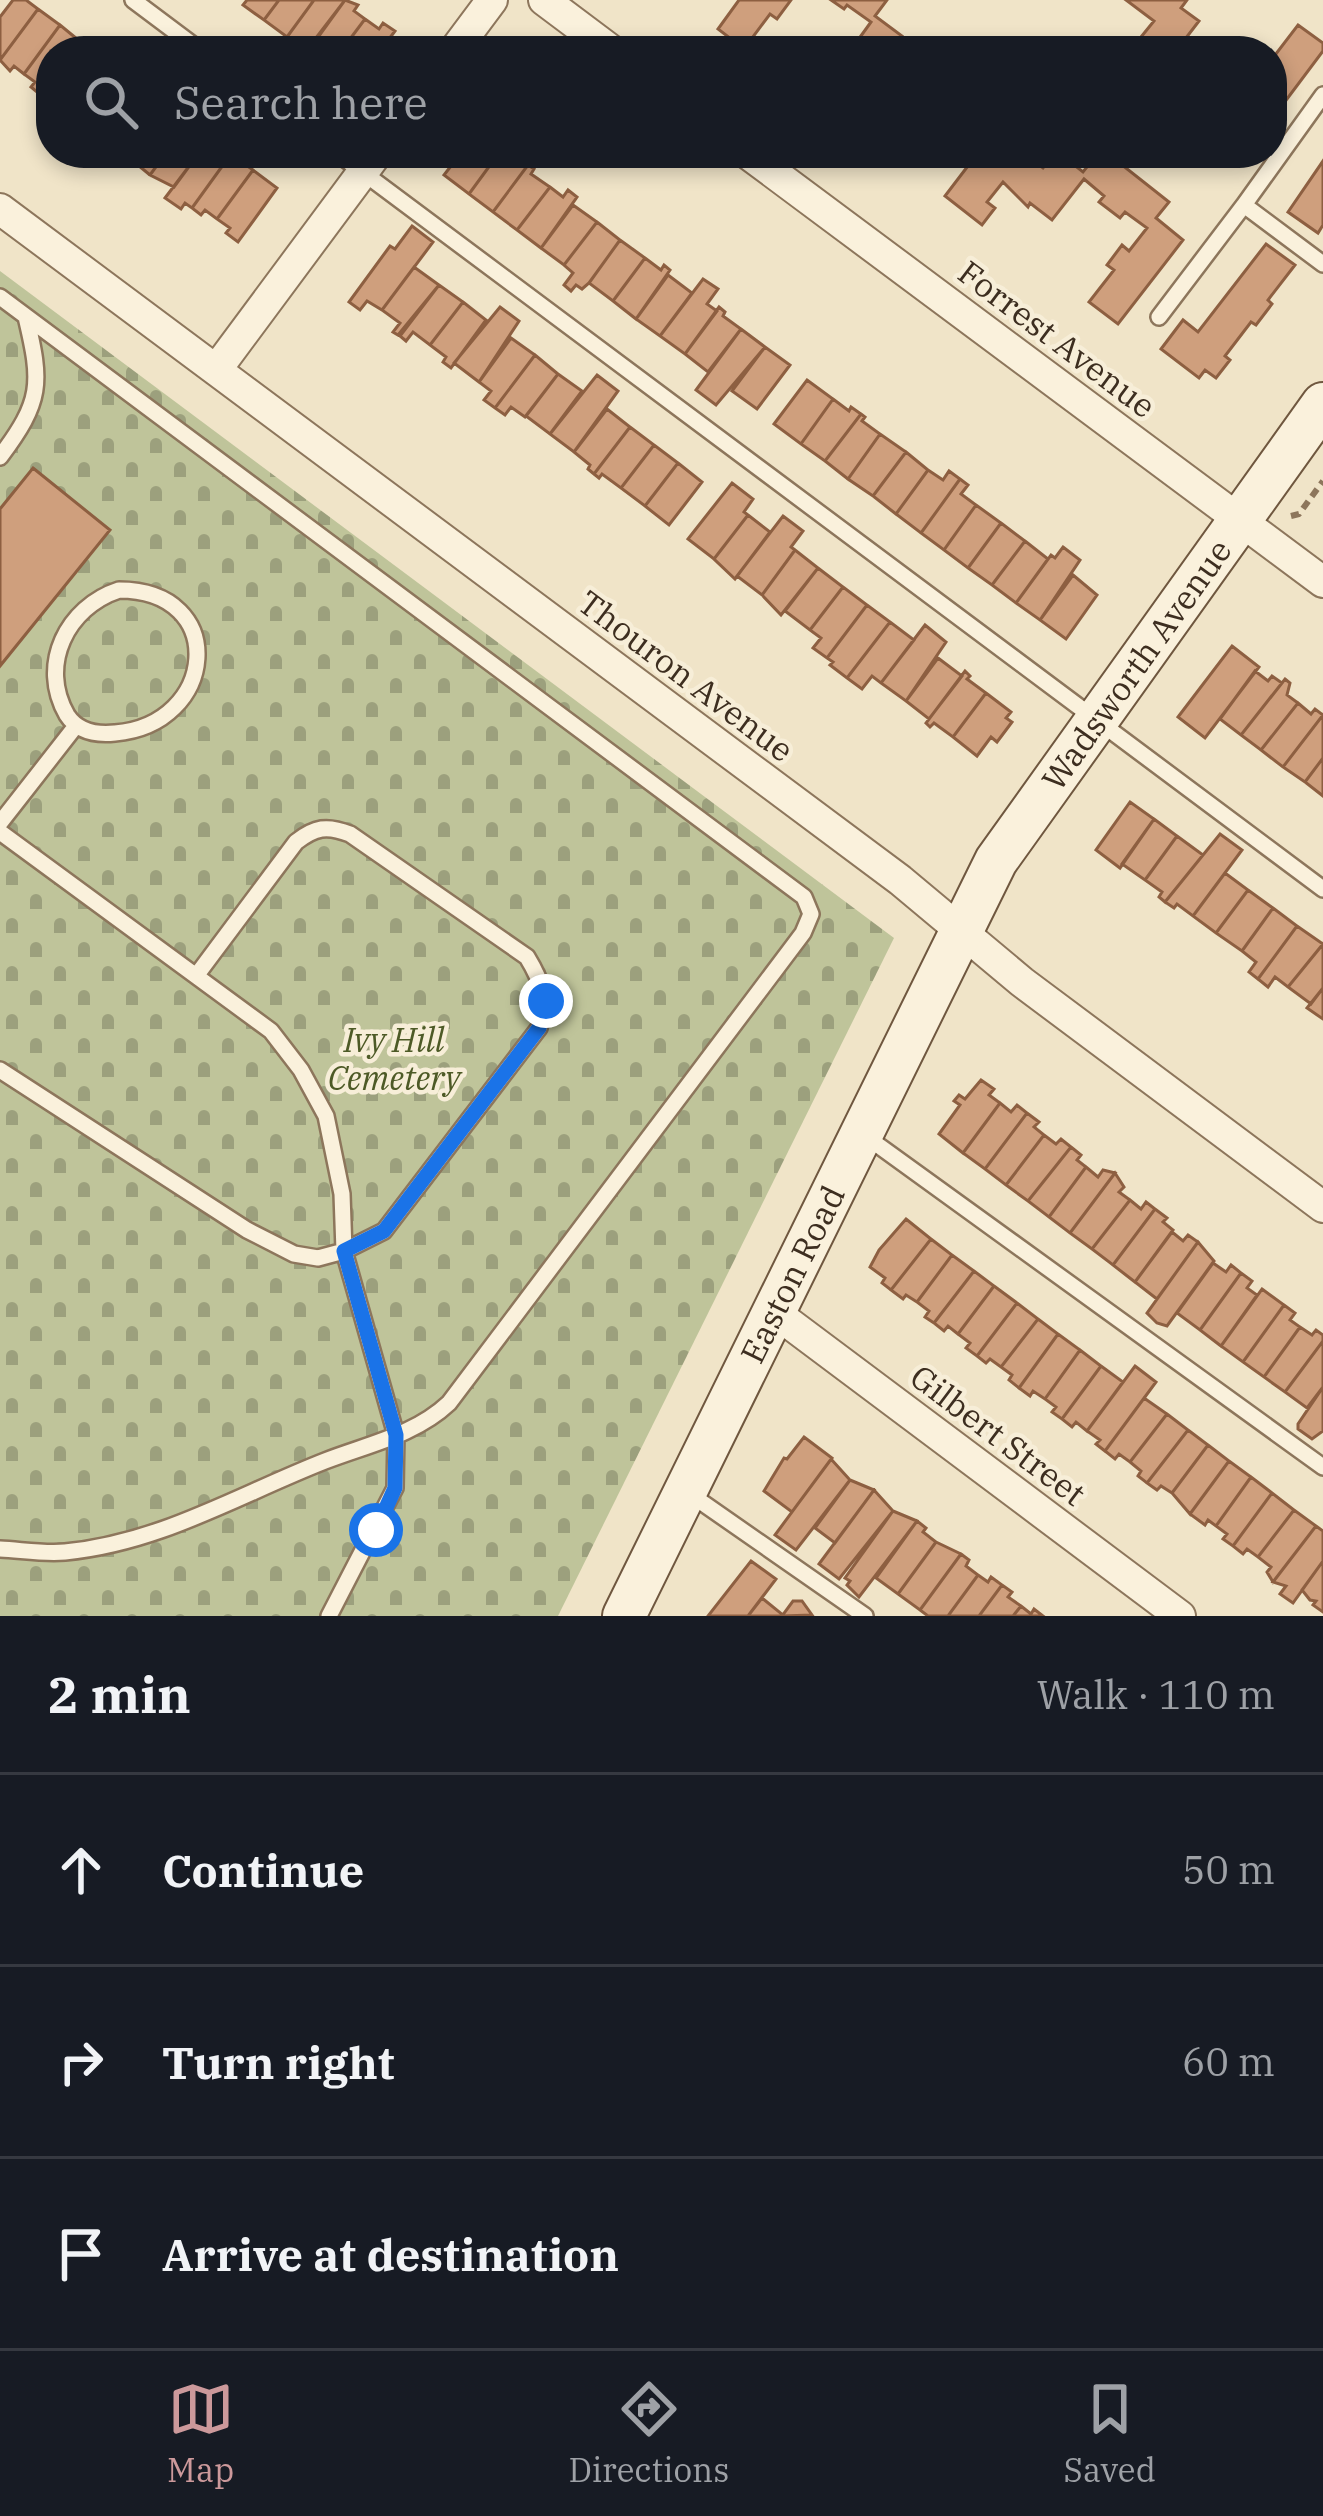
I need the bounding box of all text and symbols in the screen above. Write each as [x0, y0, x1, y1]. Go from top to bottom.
search box [36, 36, 1287, 168]
icon: search [78, 69, 144, 135]
text: Search here [174, 73, 428, 131]
street label: Forrest Avenue [950, 250, 1165, 427]
street label: Wadsworth Avenue [1032, 530, 1241, 799]
street label: Thouron Avenue [570, 580, 803, 771]
route end [519, 974, 573, 1028]
park label: Ivy Hill Cemetery [328, 1018, 463, 1099]
street label: Easton Road [730, 1178, 854, 1370]
street label: Gilbert Street [902, 1355, 1095, 1515]
route start [349, 1503, 403, 1557]
text: 2 min [48, 1661, 191, 1727]
text: Walk · 110 m [1037, 1669, 1275, 1720]
icon: ahead [48, 1837, 114, 1903]
text: Continue [162, 1841, 364, 1899]
text: 50 m [1182, 1844, 1275, 1895]
icon: right [48, 2029, 114, 2095]
text: Turn right [162, 2033, 394, 2091]
text: 60 m [1182, 2036, 1275, 2087]
icon: arrive [48, 2221, 114, 2287]
text: Arrive at destination [162, 2225, 619, 2283]
tab: Map [167, 2376, 234, 2491]
tab: Directions [568, 2376, 729, 2491]
tab: Saved [1063, 2376, 1156, 2491]

